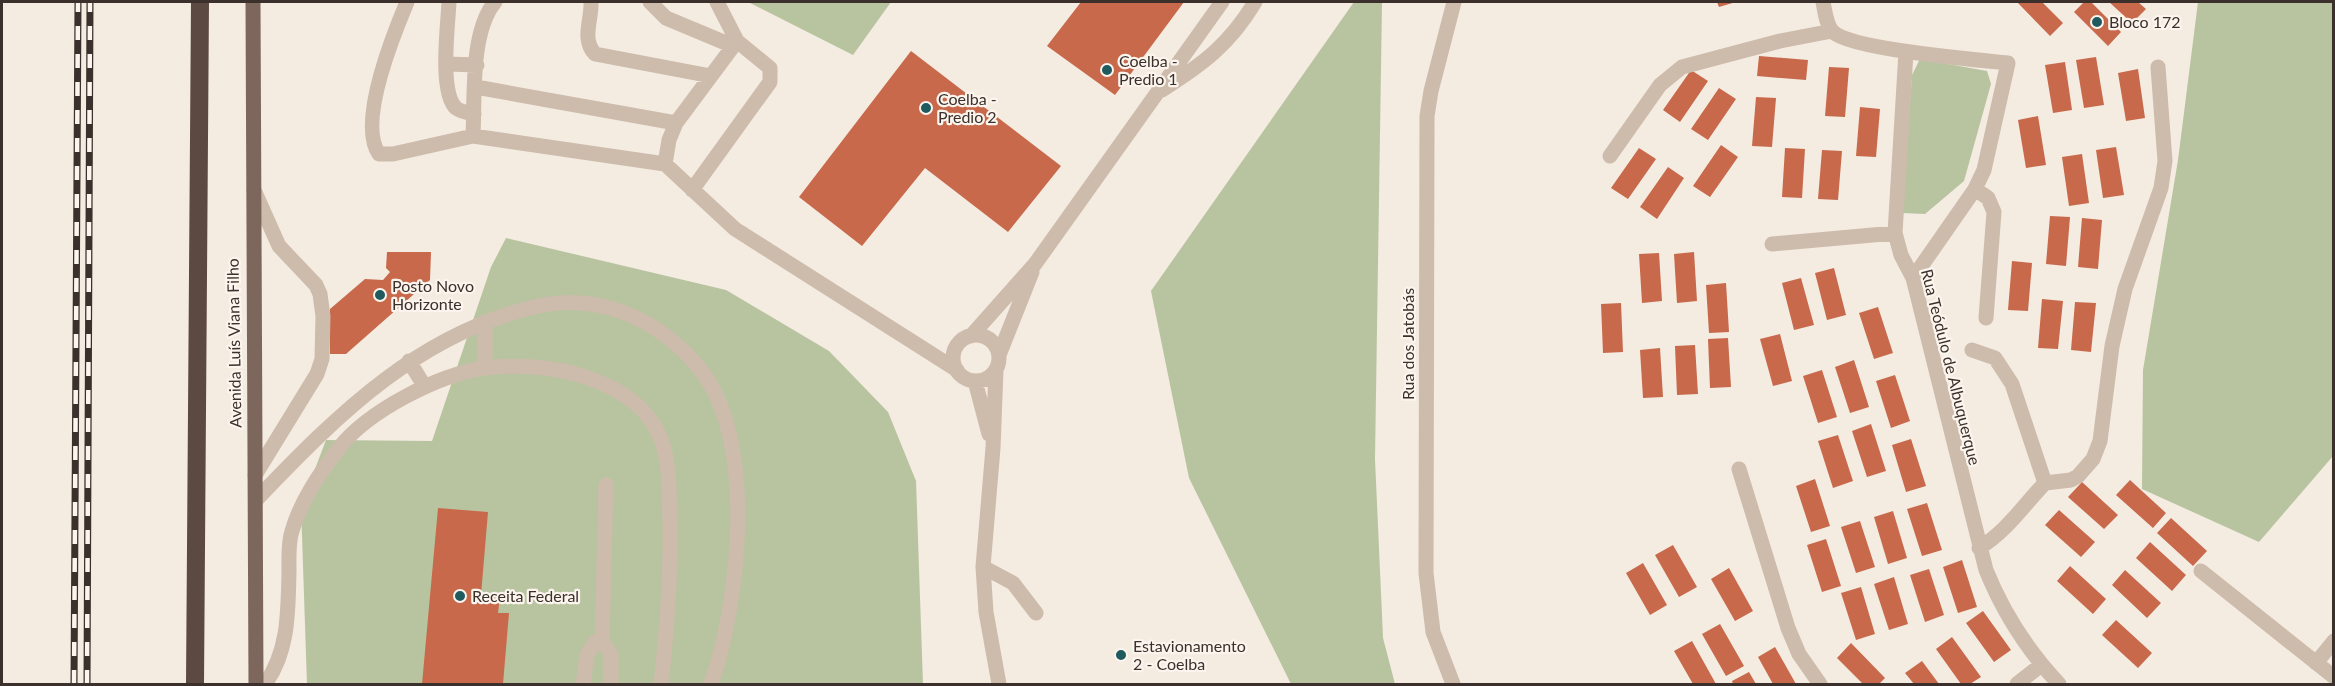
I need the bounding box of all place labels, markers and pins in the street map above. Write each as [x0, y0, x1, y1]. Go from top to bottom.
place label: Bloco 172 [2109, 12, 2181, 31]
marker: Bloco 172 [2090, 15, 2104, 29]
place label: Coelba - Predio 1 [1119, 51, 1178, 88]
marker: Coelba - Predio 1 [1100, 63, 1114, 77]
place label: Coelba - Predio 2 [938, 89, 997, 126]
marker: Coelba - Predio 2 [919, 101, 933, 115]
place label: Posto Novo Horizonte [392, 276, 474, 313]
marker: Posto Novo Horizonte [373, 288, 387, 302]
place label: Receita Federal [472, 586, 579, 605]
marker: Receita Federal [453, 589, 467, 603]
place label: Estavionamento 2 - Coelba [1133, 636, 1246, 673]
marker: Estavionamento 2 - Coelba [1114, 648, 1128, 662]

